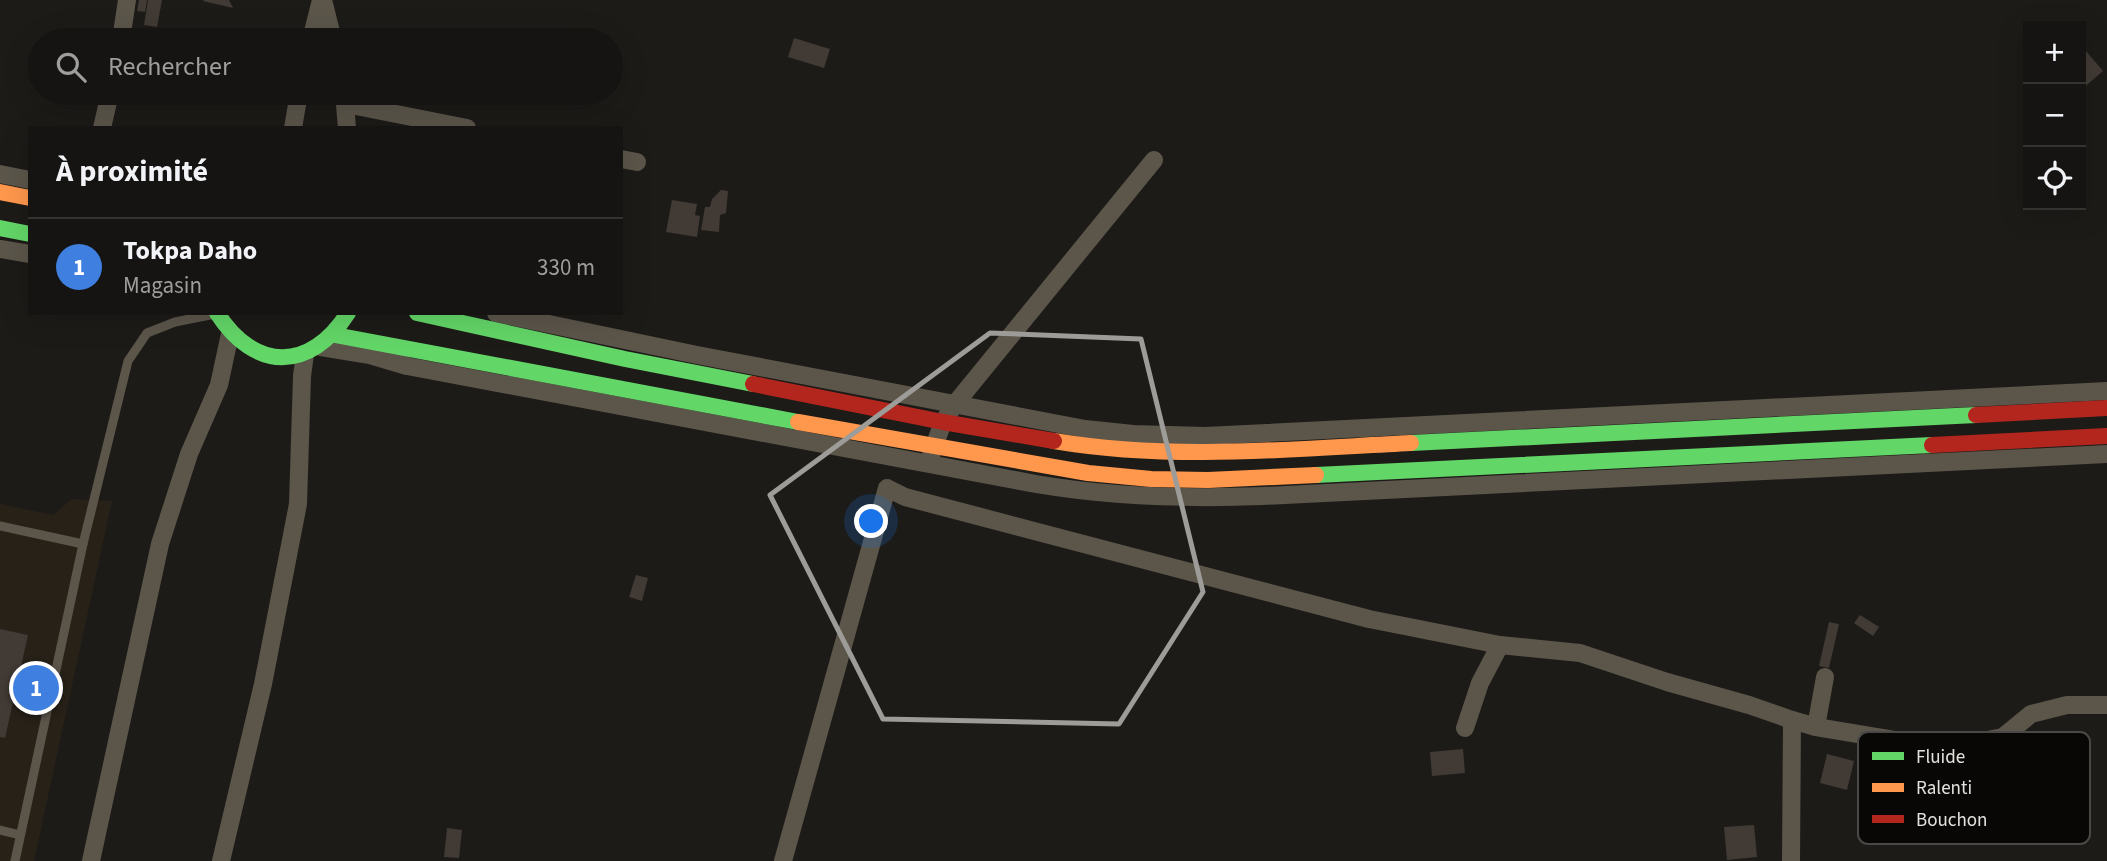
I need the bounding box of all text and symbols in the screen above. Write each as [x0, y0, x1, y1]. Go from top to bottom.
map controls [2023, 21, 2086, 210]
button: + [2023, 21, 2086, 84]
search box [28, 28, 623, 105]
icon: search [52, 48, 90, 86]
text: Rechercher [108, 48, 231, 85]
button: − [2023, 84, 2086, 147]
button: locate [2023, 147, 2086, 210]
text: À proximité [56, 150, 208, 193]
text: Tokpa Daho [123, 232, 257, 269]
text: 1 [73, 251, 85, 284]
text: 330 m [537, 251, 595, 284]
text: Magasin [123, 269, 202, 302]
your location [854, 504, 888, 538]
pin: 1 [13, 662, 59, 714]
legend [1858, 732, 2090, 844]
text: Fluide [1916, 744, 1965, 771]
text: Ralenti [1916, 775, 1972, 802]
text: Bouchon [1916, 807, 1988, 834]

